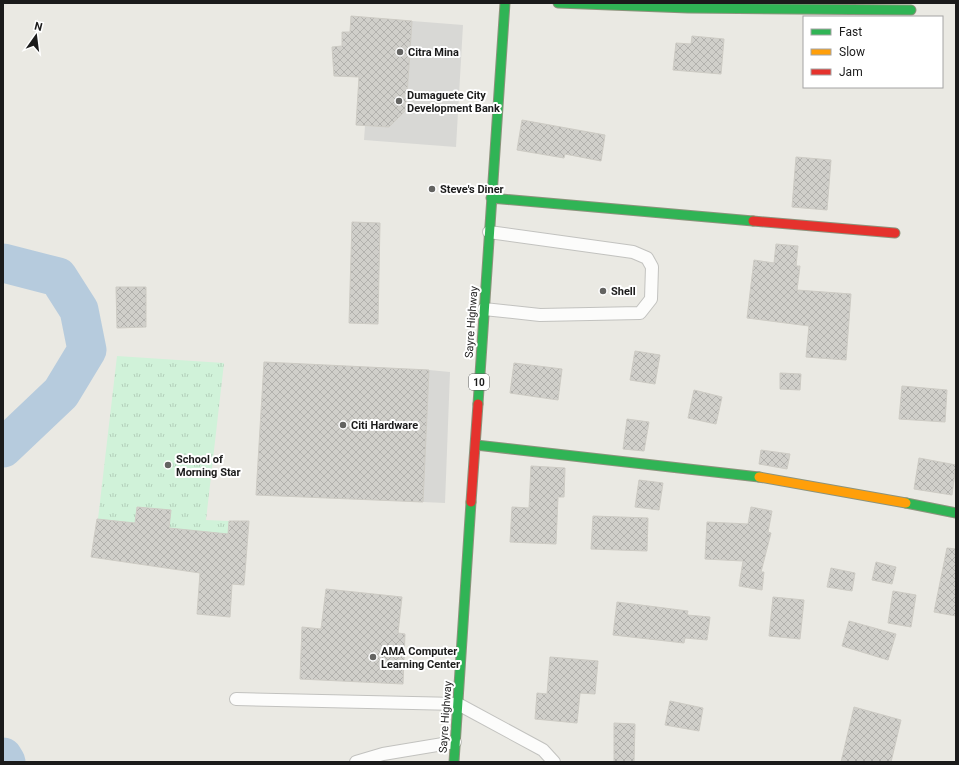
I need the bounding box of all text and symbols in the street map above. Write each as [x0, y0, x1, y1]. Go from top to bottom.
north arrow [16, 16, 56, 56]
legend [803, 16, 943, 88]
text: N [33, 20, 44, 34]
text: Fast [839, 25, 862, 39]
text: Slow [839, 45, 865, 59]
place label: Citra Mina [408, 46, 459, 59]
marker: Citra Mina [395, 47, 405, 57]
text: Jam [839, 65, 863, 79]
place label: Dumaguete City Development Bank [407, 89, 500, 115]
marker: Dumaguete City Development Bank [394, 96, 404, 106]
place label: Steve's Diner [440, 183, 504, 196]
marker: Steve's Diner [427, 184, 437, 194]
street label: Sayre Highway [463, 285, 481, 358]
place label: Shell [611, 285, 636, 298]
marker: Shell [598, 286, 608, 296]
road number: 10 [469, 374, 489, 390]
place label: Citi Hardware [351, 419, 418, 432]
marker: Citi Hardware [338, 420, 348, 430]
place label: School of Morning Star [176, 453, 241, 479]
marker: School of Morning Star [163, 460, 173, 470]
place label: AMA Computer Learning Center [381, 645, 460, 671]
marker: AMA Computer Learning Center [368, 652, 378, 662]
street label: Sayre Highway [437, 680, 455, 753]

